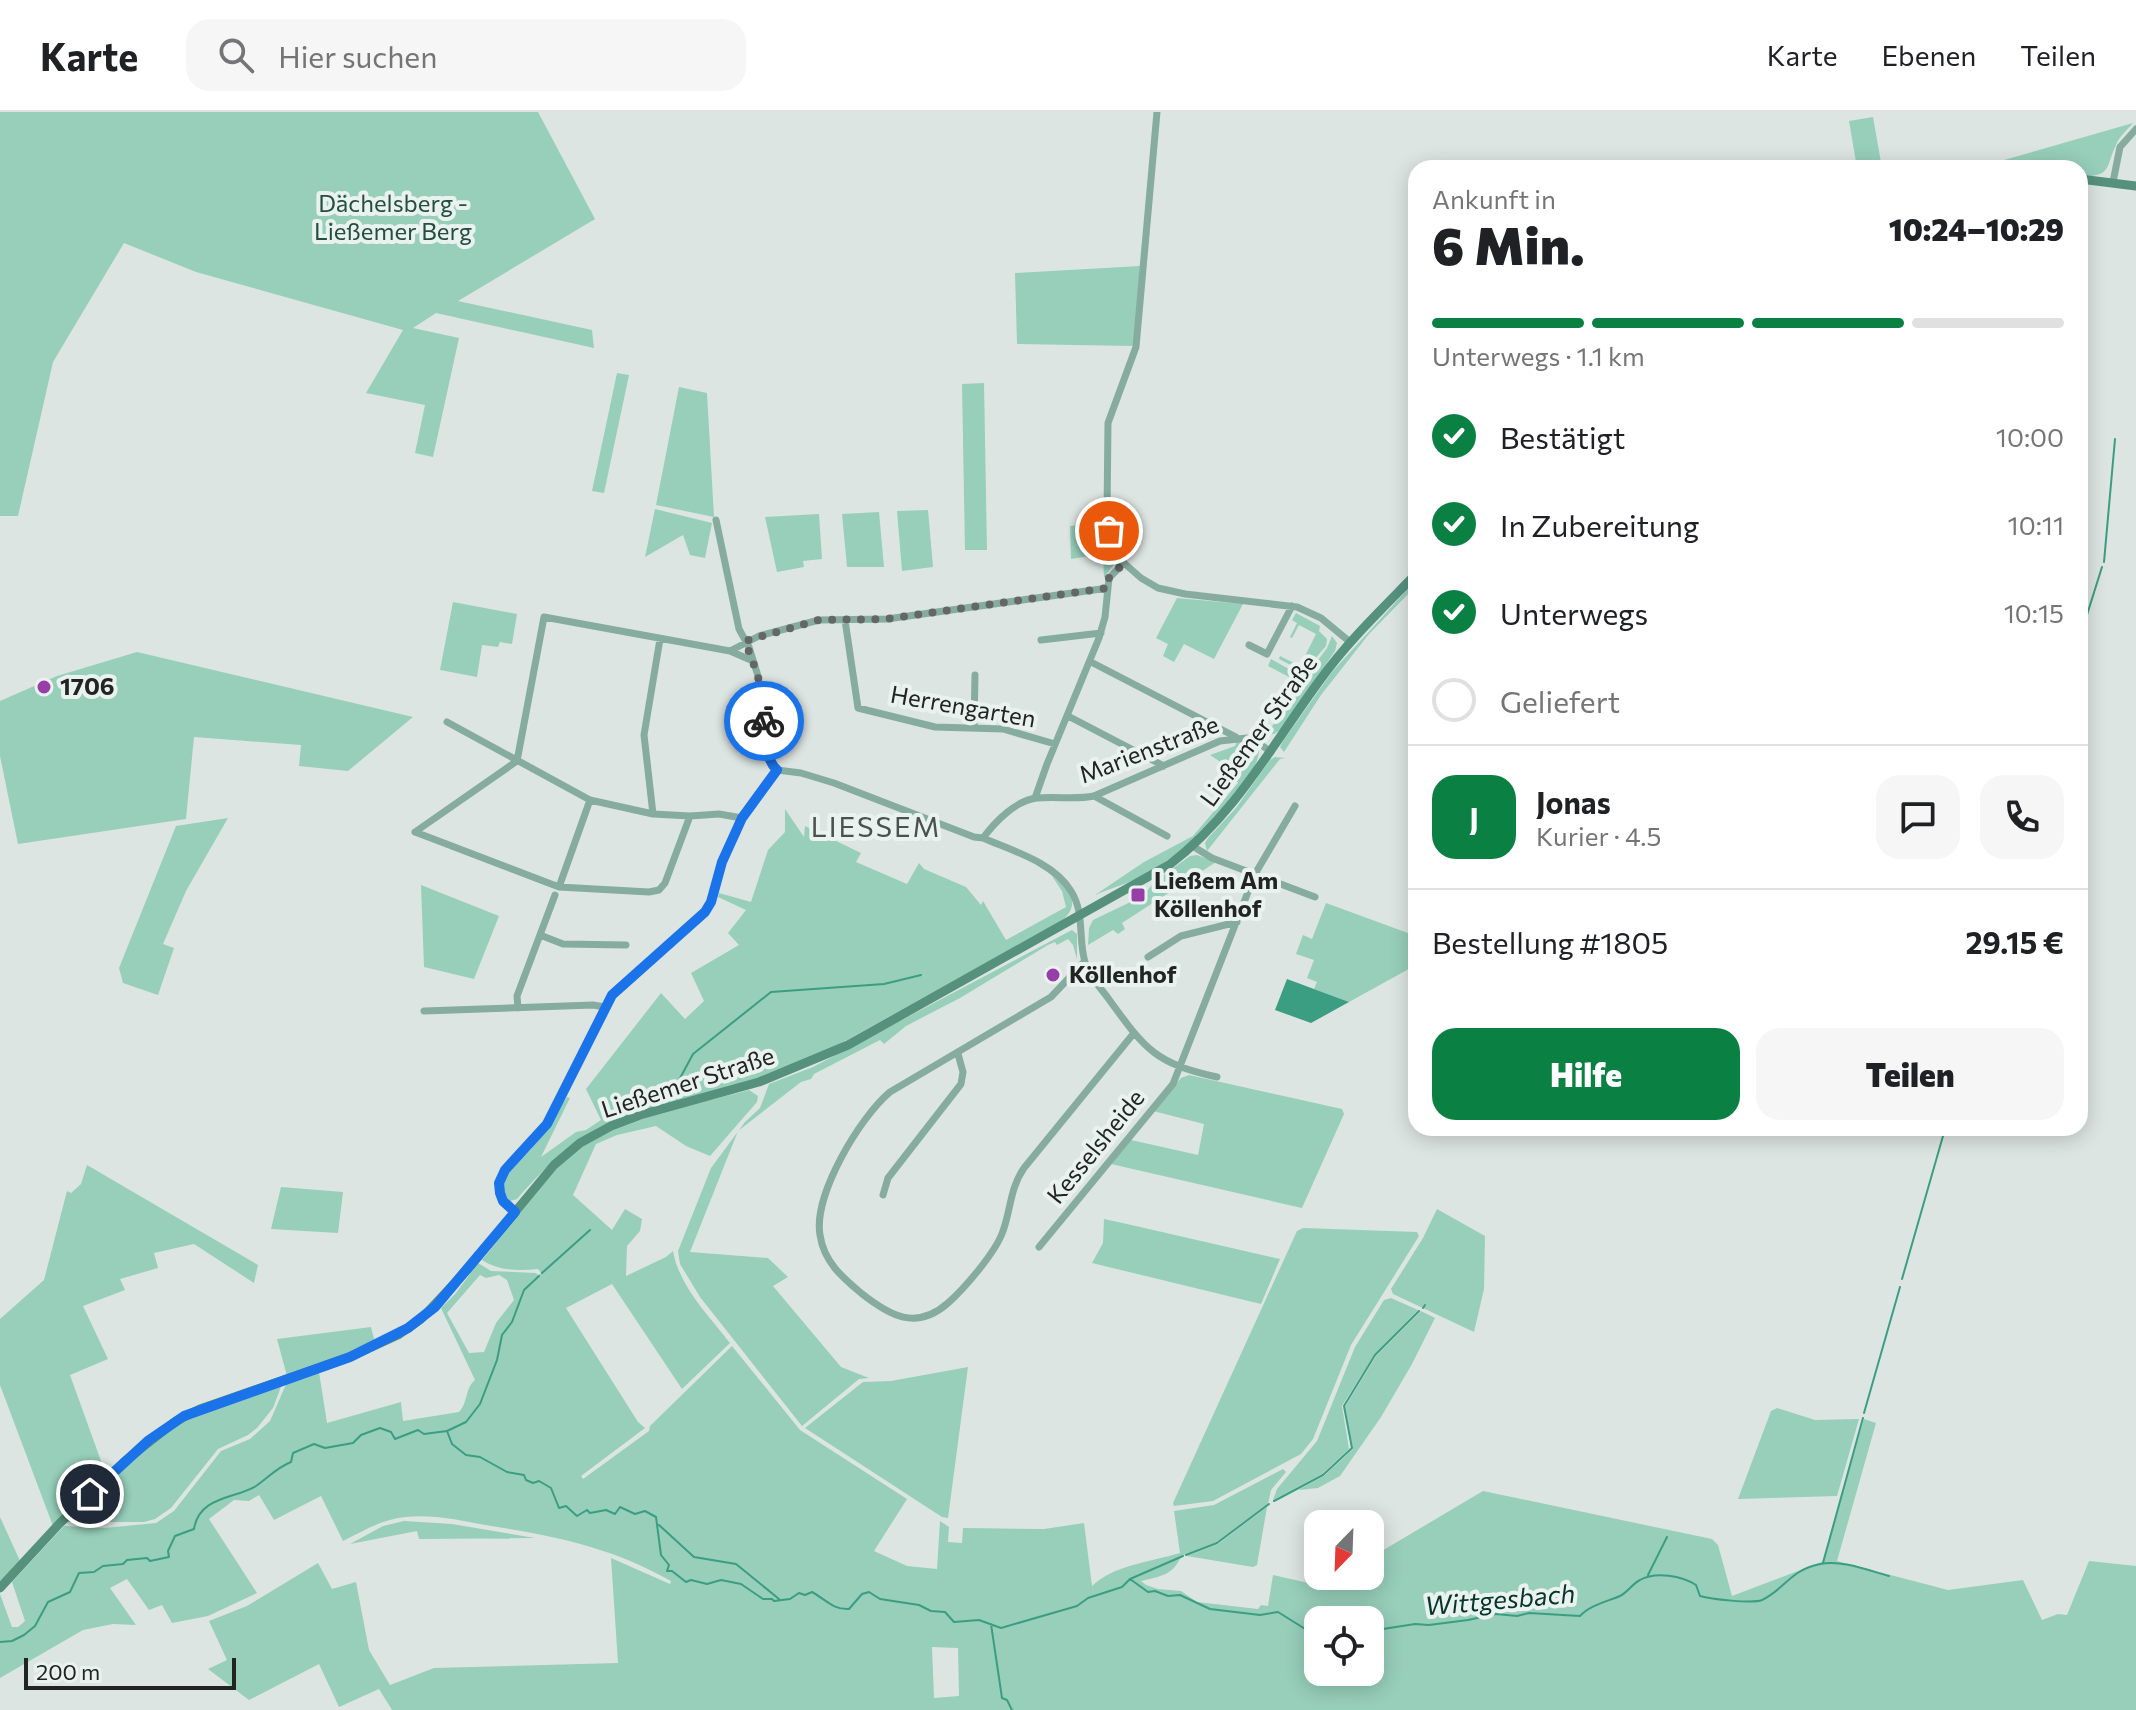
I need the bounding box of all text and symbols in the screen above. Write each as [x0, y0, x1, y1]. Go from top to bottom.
search box [186, 19, 746, 91]
text: Karte [40, 32, 138, 79]
icon: search [214, 33, 258, 77]
text: Hier suchen [278, 37, 437, 74]
text: Karte [1767, 38, 1838, 72]
text: Ebenen [1882, 38, 1976, 72]
text: Teilen [2020, 38, 2096, 72]
text: Ankunft in [1432, 183, 1556, 214]
park label: Dächelsberg - Ließemer Berg [314, 188, 472, 245]
text: 10:24–10:29 [1889, 210, 2064, 247]
text: 6 Min. [1432, 212, 1584, 276]
text: Unterwegs · 1.1 km [1432, 340, 1645, 371]
icon: check [1432, 414, 1476, 458]
text: Bestätigt [1500, 418, 1625, 455]
text: 10:00 [1996, 421, 2064, 452]
pin [1075, 497, 1143, 565]
icon: check [1432, 502, 1476, 546]
text: In Zubereitung [1500, 506, 1699, 543]
icon: bag [1087, 509, 1131, 553]
text: 10:11 [2008, 509, 2064, 540]
icon: check [1432, 590, 1476, 634]
text: Unterwegs [1500, 594, 1648, 631]
text: 10:15 [2004, 597, 2064, 628]
street label: Ließemer Straße [1193, 649, 1322, 812]
place label: 1706 [60, 671, 115, 700]
marker: 1706 [35, 678, 53, 696]
street label: Herrengarten [888, 678, 1038, 733]
courier [724, 681, 804, 761]
text: Geliefert [1500, 682, 1620, 719]
icon: bike [742, 699, 786, 743]
street label: Marienstraße [1075, 709, 1222, 789]
button: chat [1876, 775, 1960, 859]
button: phone [1980, 775, 2064, 859]
text: Jonas [1536, 783, 1611, 820]
text: J [1469, 799, 1479, 836]
district label: LIESSEM [811, 809, 941, 843]
text: Kurier · 4.5 [1536, 820, 1661, 851]
place label: Ließem Am Köllenhof [1154, 865, 1278, 922]
marker: Ließem Am Köllenhof [1129, 886, 1147, 904]
text: Bestellung #1805 [1432, 923, 1668, 960]
text: 29.15 € [1965, 923, 2064, 960]
place label: Köllenhof [1069, 959, 1177, 988]
marker: Köllenhof [1044, 966, 1062, 984]
button: Hilfe [1432, 1028, 1740, 1120]
button: Teilen [1756, 1028, 2064, 1120]
street label: Ließemer Straße [597, 1040, 778, 1123]
street label: Kesselsheide [1040, 1083, 1150, 1209]
pin [56, 1460, 124, 1528]
icon: home [68, 1472, 112, 1516]
north arrow [1304, 1510, 1384, 1590]
map controls [1304, 1510, 1384, 1686]
water label: Wittgesbach [1423, 1577, 1576, 1621]
button: locate [1304, 1606, 1384, 1686]
scale bar [24, 1654, 236, 1690]
text: 200 m [36, 1658, 100, 1685]

